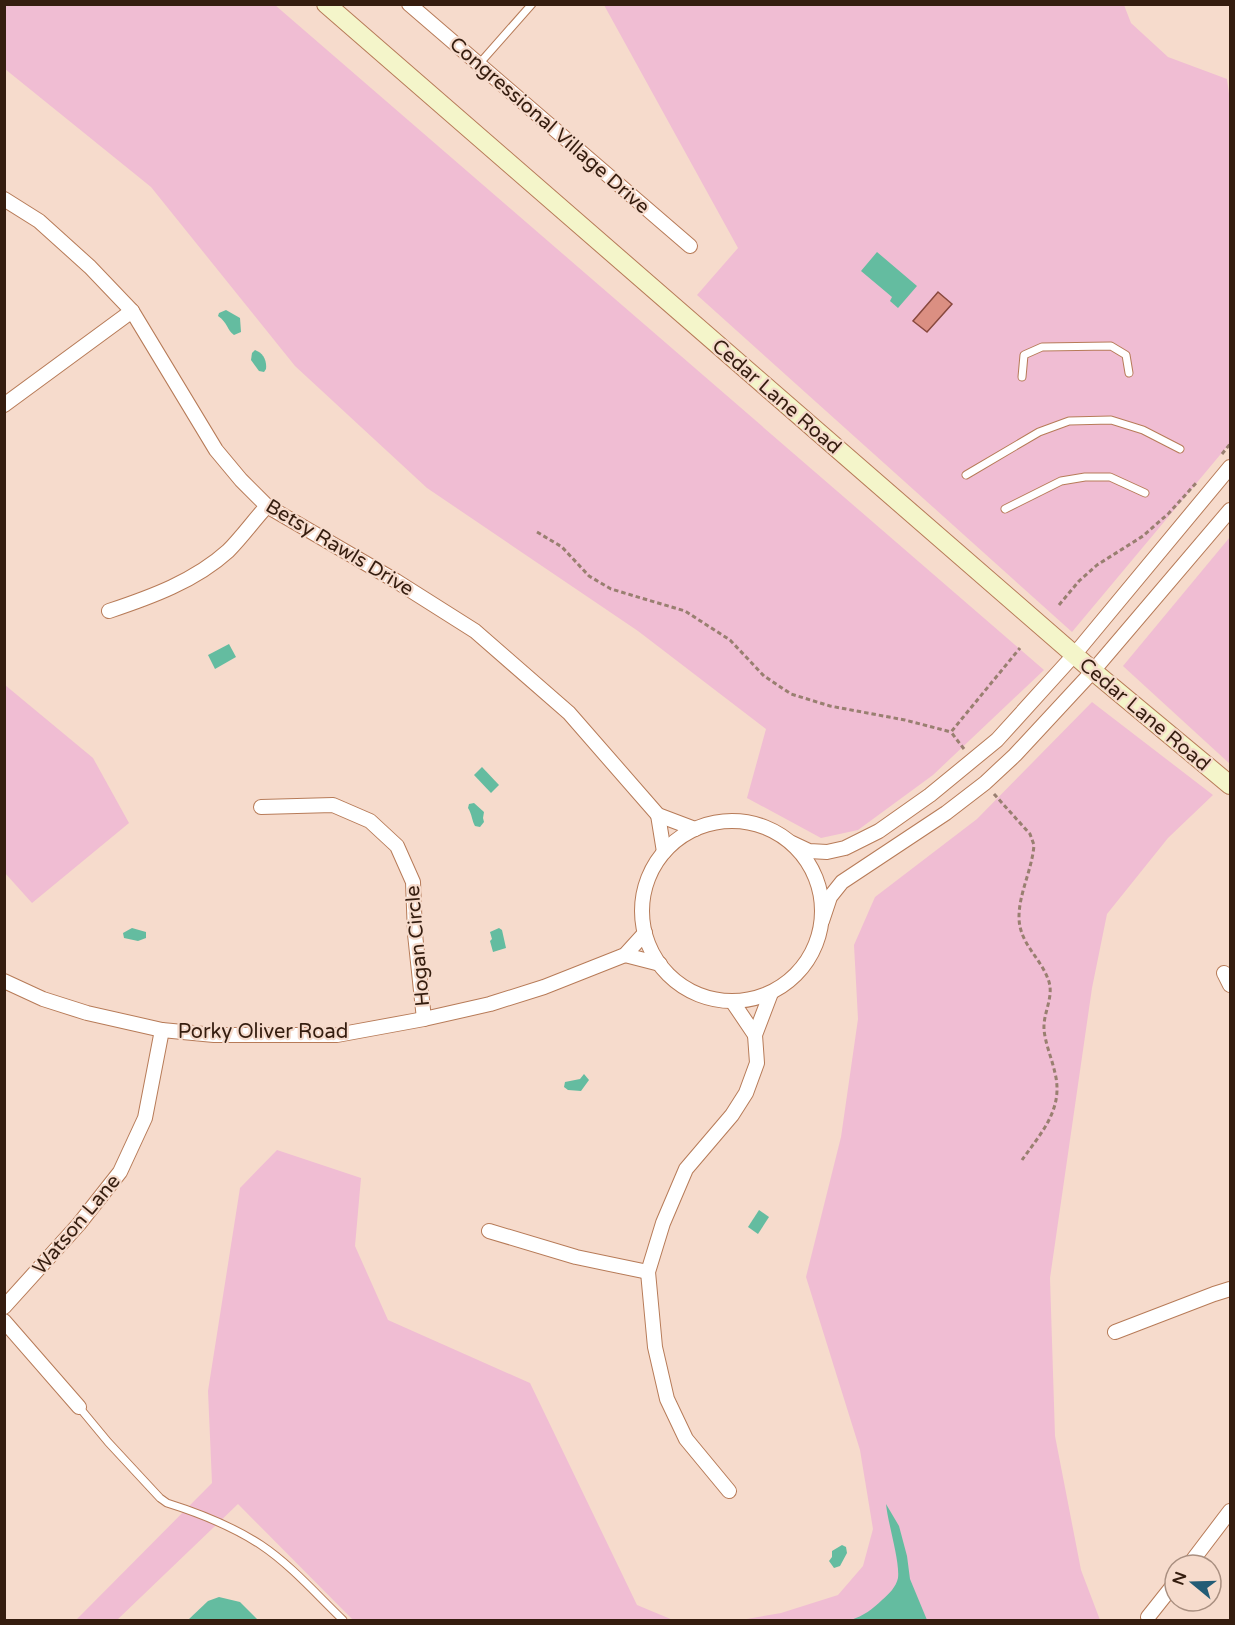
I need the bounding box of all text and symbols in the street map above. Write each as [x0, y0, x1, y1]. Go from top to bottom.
street label: Congressional Village Drive [444, 32, 654, 219]
street label: Cedar Lane Road [707, 334, 846, 459]
street label: Betsy Rawls Drive [261, 494, 418, 602]
street label: Cedar Lane Road [1074, 653, 1215, 776]
street label: Hogan Circle [401, 884, 435, 1007]
street label: Porky Oliver Road [178, 1020, 348, 1044]
street label: Watson Lane [28, 1170, 126, 1280]
north arrow [1163, 1553, 1223, 1613]
text: N [1168, 1569, 1191, 1588]

